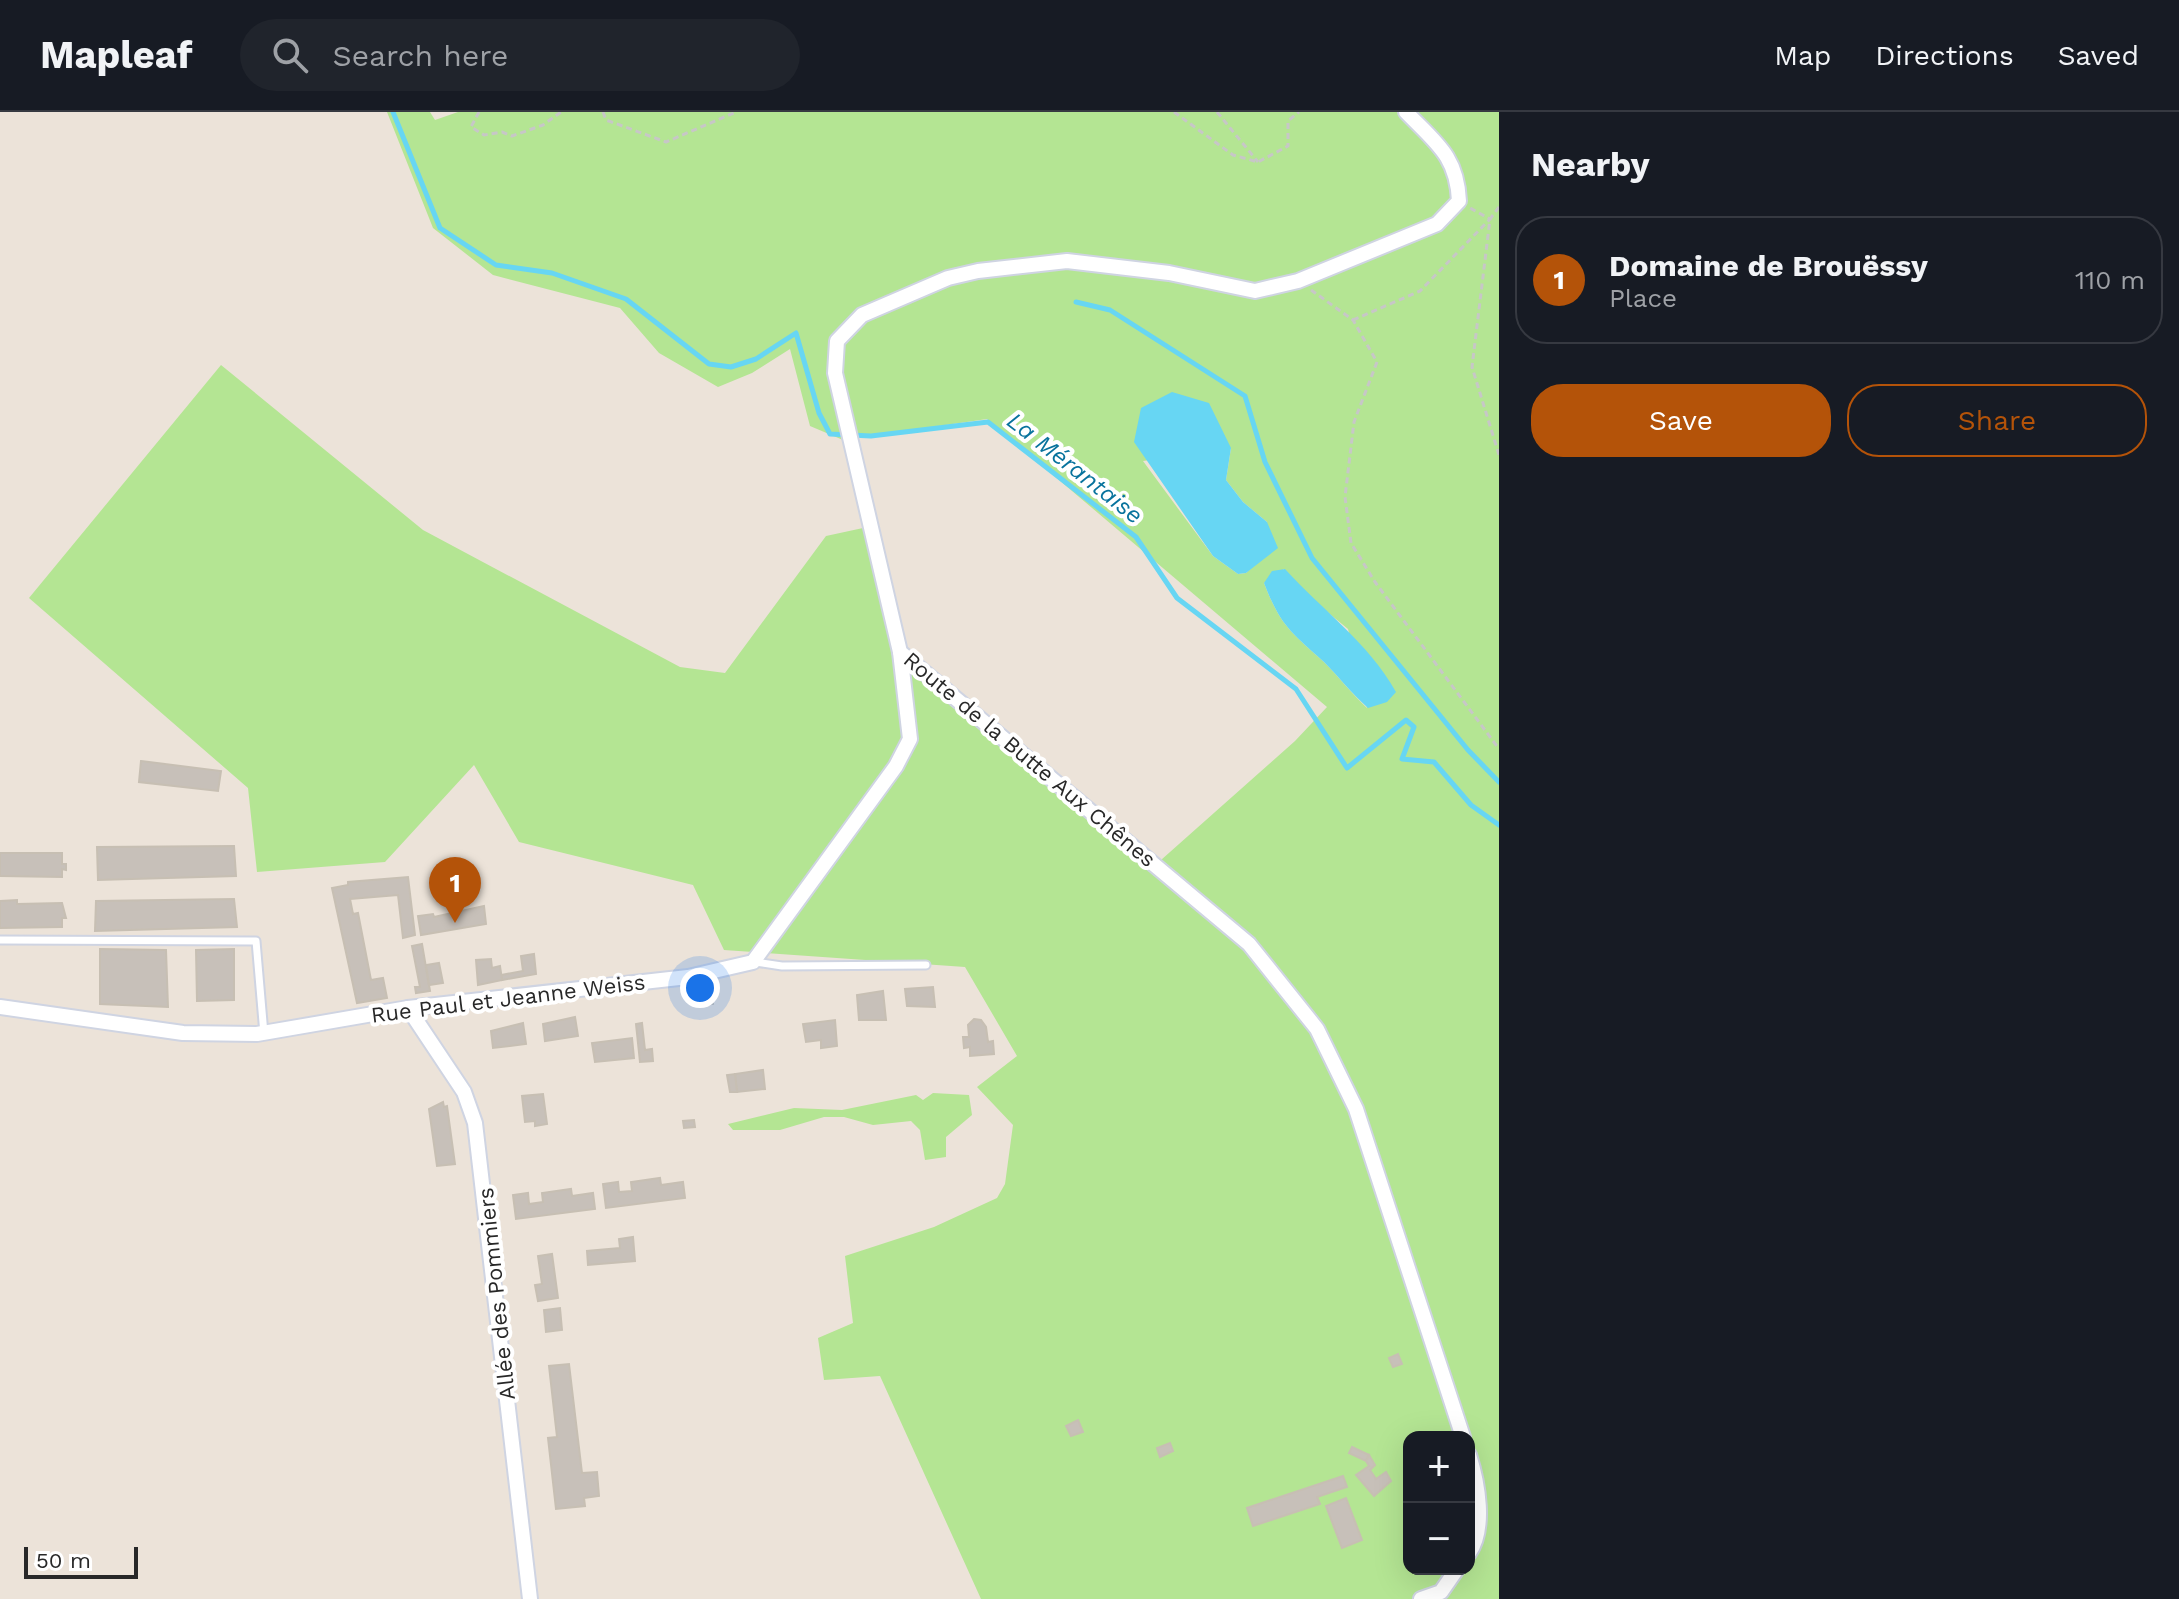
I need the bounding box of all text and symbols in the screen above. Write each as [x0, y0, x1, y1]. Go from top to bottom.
search box [240, 19, 800, 91]
text: Mapleaf [40, 33, 192, 77]
icon: search [268, 33, 312, 77]
text: Search here [332, 38, 508, 73]
text: Map [1774, 39, 1831, 72]
text: Directions [1875, 39, 2014, 72]
text: Saved [2058, 39, 2139, 72]
text: Nearby [1531, 144, 1650, 184]
text: Domaine de Brouëssy [1609, 248, 1928, 283]
text: 1 [1553, 265, 1565, 295]
text: 110 m [2075, 265, 2145, 295]
text: Place [1609, 283, 1677, 313]
button: Save [1531, 384, 1831, 457]
button: Share [1847, 384, 2147, 457]
water label: La Mérantaise [1002, 406, 1148, 530]
street label: Route de la Butte Aux Chênes [899, 647, 1161, 872]
pin: 1 [429, 857, 481, 923]
your location [680, 968, 720, 1008]
street label: Rue Paul et Jeanne Weiss [370, 969, 647, 1028]
street label: Allée des Pommiers [473, 1186, 520, 1401]
map controls [1403, 1431, 1475, 1575]
button: + [1403, 1431, 1475, 1503]
button: − [1403, 1503, 1475, 1575]
scale bar [24, 1543, 138, 1579]
text: 50 m [36, 1548, 91, 1573]

